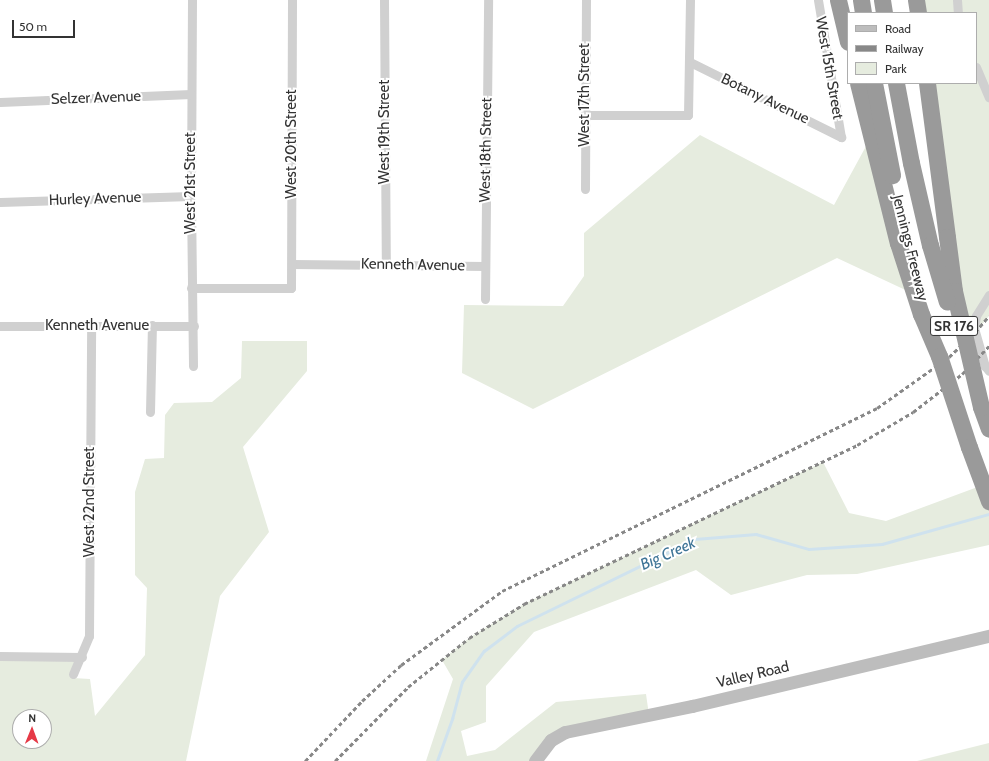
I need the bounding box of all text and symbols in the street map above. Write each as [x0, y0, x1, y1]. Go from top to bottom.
scale bar [14, 12, 77, 38]
legend [847, 12, 977, 84]
street label: West 15th Street [811, 15, 847, 121]
text: 50 m [19, 19, 47, 34]
text: Road [885, 21, 911, 36]
text: Railway [885, 41, 923, 56]
street label: West 17th Street [576, 43, 594, 147]
text: Park [885, 61, 907, 76]
street label: Botany Avenue [718, 70, 812, 128]
street label: West 19th Street [376, 80, 394, 184]
street label: Selzer Avenue [51, 87, 141, 109]
street label: West 20th Street [283, 89, 301, 199]
street label: West 18th Street [476, 97, 496, 203]
street label: West 21st Street [182, 132, 200, 234]
street label: Hurley Avenue [48, 188, 142, 210]
street label: Jennings Freeway [888, 193, 932, 303]
street label: Kenneth Avenue [361, 255, 465, 275]
road number: SR 176 [930, 314, 978, 338]
street label: Kenneth Avenue [45, 317, 149, 335]
street label: West 22nd Street [81, 447, 99, 557]
water label: Big Creek [637, 533, 699, 575]
street label: Valley Road [715, 658, 791, 692]
north arrow [12, 709, 52, 749]
text: N [28, 711, 36, 725]

